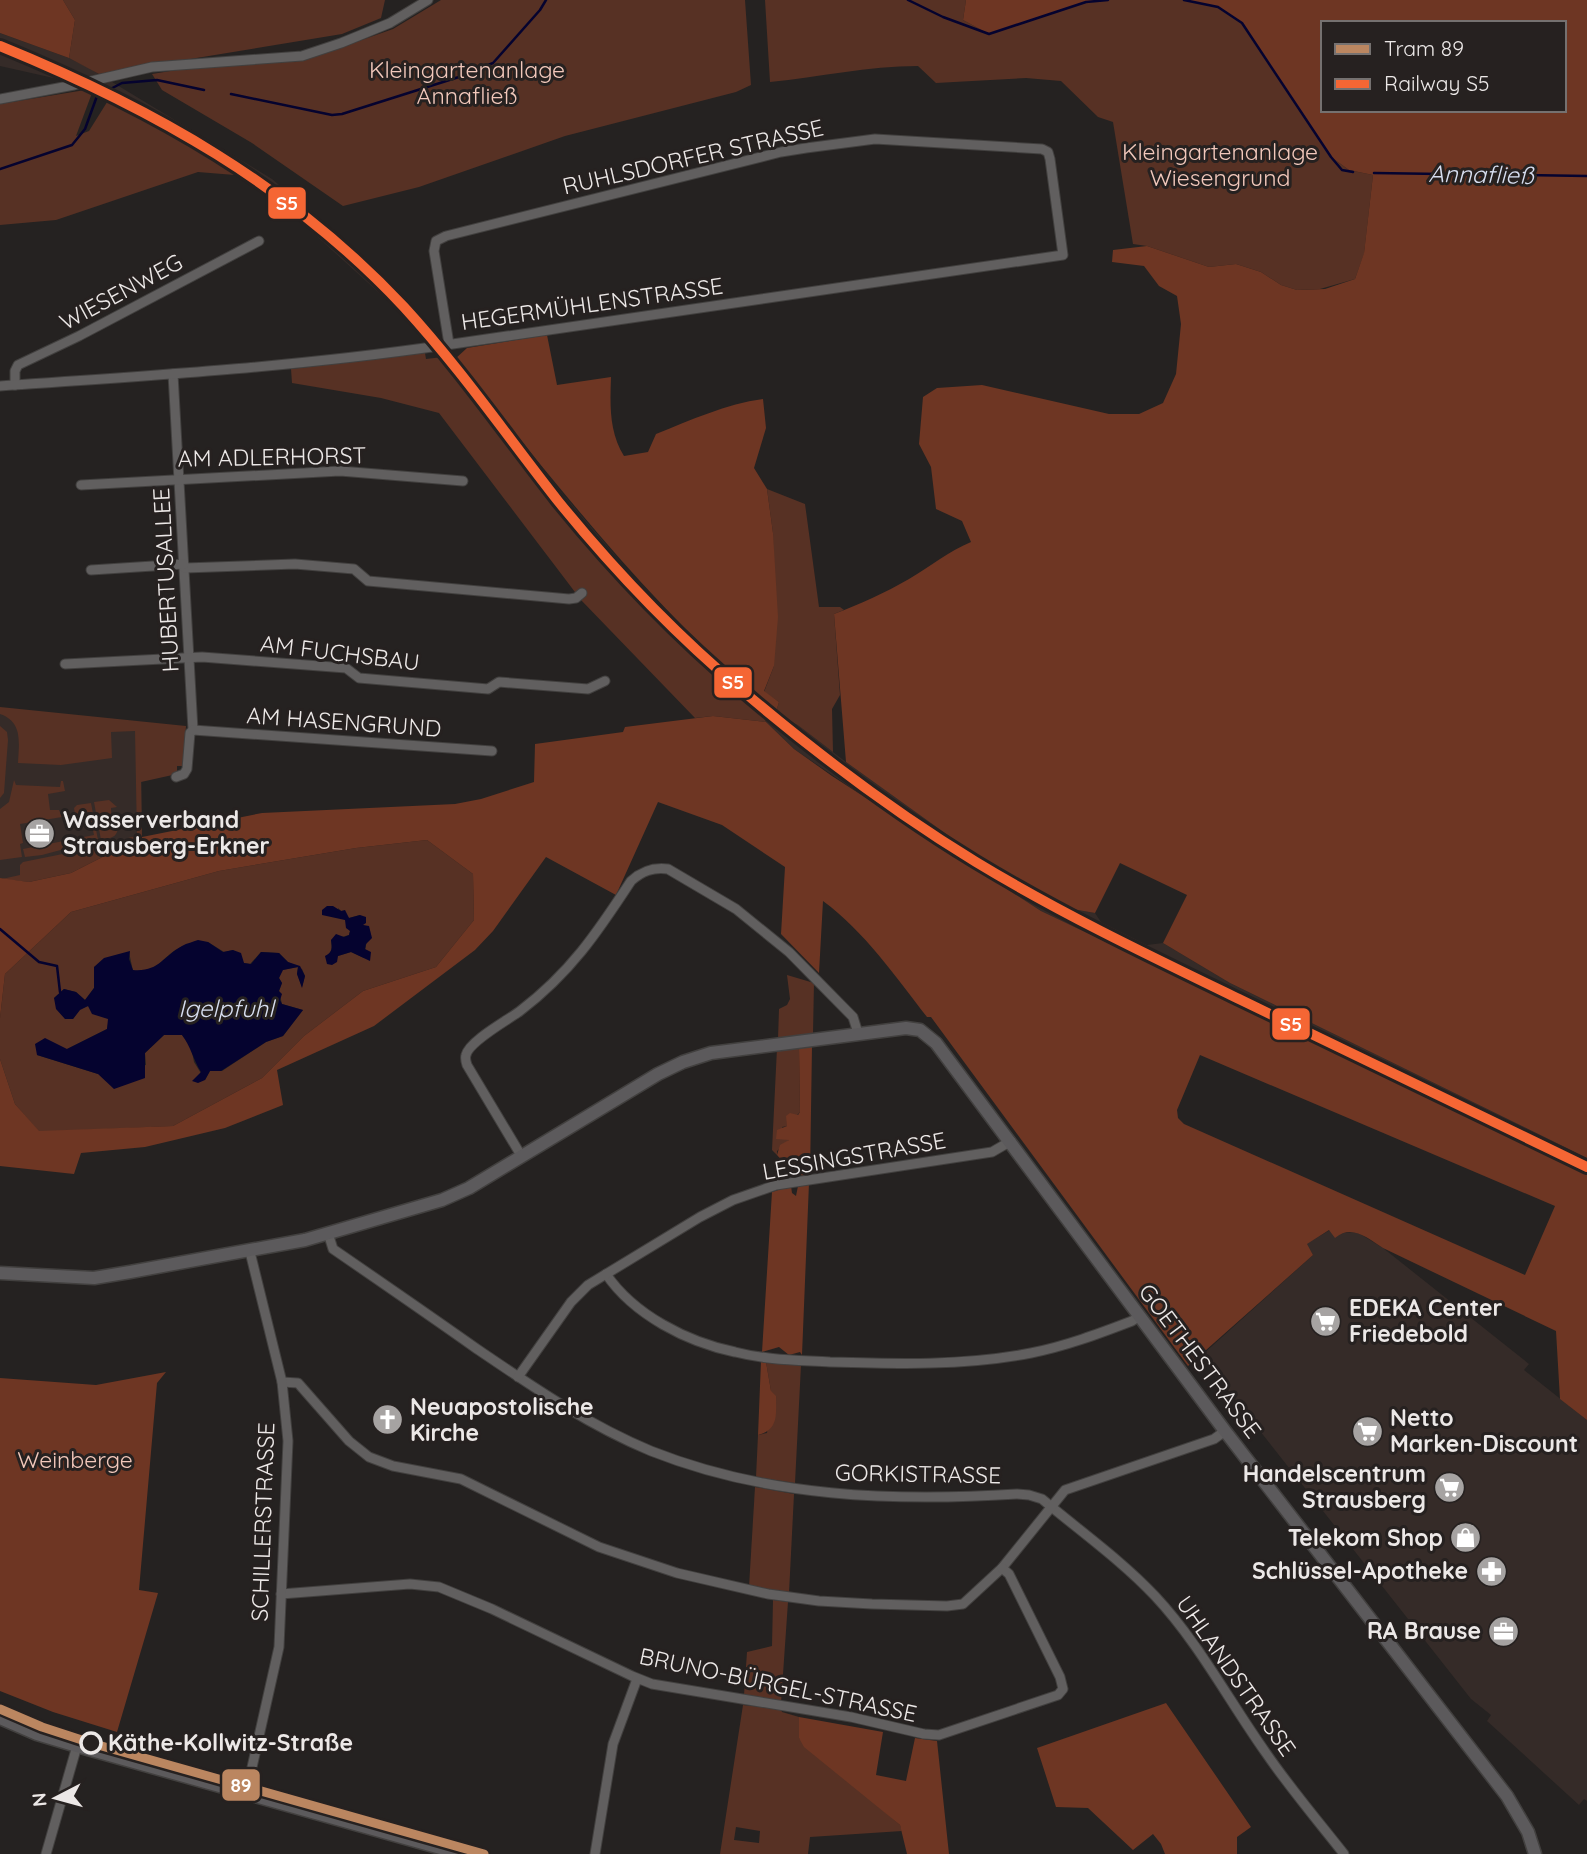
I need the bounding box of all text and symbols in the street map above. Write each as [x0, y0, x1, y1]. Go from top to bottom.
legend [1321, 21, 1566, 112]
text: Tram 89 [1384, 35, 1464, 61]
park label: Kleingartenanlage Annafließ [369, 55, 565, 110]
text: Railway S5 [1384, 70, 1489, 96]
street label: RUHLSDORFER STRASSE [560, 112, 826, 201]
park label: Kleingartenanlage Wiesengrund [1122, 137, 1318, 192]
water label: Annafließ [1428, 158, 1535, 190]
line badge: S5 [267, 186, 307, 220]
text: S5 [276, 191, 298, 215]
street label: WIESENWEG [54, 247, 187, 336]
street label: HEGERMÜHLENSTRASSE [459, 271, 725, 336]
street label: AM ADLERHORST [177, 440, 367, 473]
street label: HUBERTUSALLEE [146, 487, 185, 673]
street label: AM FUCHSBAU [259, 628, 421, 677]
line badge: S5 [713, 666, 753, 699]
text: S5 [722, 670, 744, 694]
street label: AM HASENGRUND [246, 700, 442, 743]
place label: Wasserverband Strausberg-Erkner [63, 805, 270, 860]
office icon: Wasserverband Strausberg-Erkner [23, 816, 57, 850]
water label: Igelpfuhl [178, 993, 276, 1023]
line badge: S5 [1271, 1007, 1311, 1041]
text: S5 [1280, 1012, 1302, 1036]
street label: LESSINGSTRASSE [760, 1125, 948, 1186]
street label: GOETHESTRASSE [1133, 1278, 1268, 1444]
place label: EDEKA Center Friedebold [1349, 1293, 1503, 1348]
supermarket icon: EDEKA Center Friedebold [1309, 1304, 1343, 1338]
place label: Neuapostolische Kirche [410, 1392, 594, 1447]
church icon: Neuapostolische Kirche [370, 1403, 404, 1437]
place label: Netto Marken-Discount [1390, 1403, 1578, 1458]
supermarket icon: Netto Marken-Discount [1350, 1414, 1384, 1448]
street label: SCHILLERSTRASSE [245, 1422, 280, 1622]
park label: Weinberge [17, 1445, 133, 1474]
street label: GORKISTRASSE [835, 1458, 1001, 1489]
place label: Handelscentrum Strausberg [1243, 1459, 1426, 1514]
supermarket icon: Handelscentrum Strausberg [1432, 1470, 1466, 1504]
shop icon: Telekom Shop [1449, 1521, 1483, 1555]
place label: Telekom Shop [1288, 1523, 1443, 1552]
pharmacy icon: Schlüssel-Apotheke [1474, 1554, 1508, 1588]
place label: Schlüssel-Apotheke [1252, 1556, 1468, 1585]
street label: UHLANDSTRASSE [1170, 1590, 1303, 1762]
office icon: RA Brause [1487, 1614, 1521, 1648]
place label: RA Brause [1367, 1616, 1481, 1645]
street label: BRUNO-BÜRGEL-STRASSE [637, 1641, 919, 1728]
place label: Käthe-Kollwitz-Straße [108, 1728, 353, 1757]
marker: Käthe-Kollwitz-Straße [80, 1732, 102, 1754]
north arrow [21, 1763, 91, 1833]
line badge: 89 [221, 1768, 261, 1802]
text: 89 [230, 1773, 252, 1797]
text: N [26, 1792, 52, 1808]

